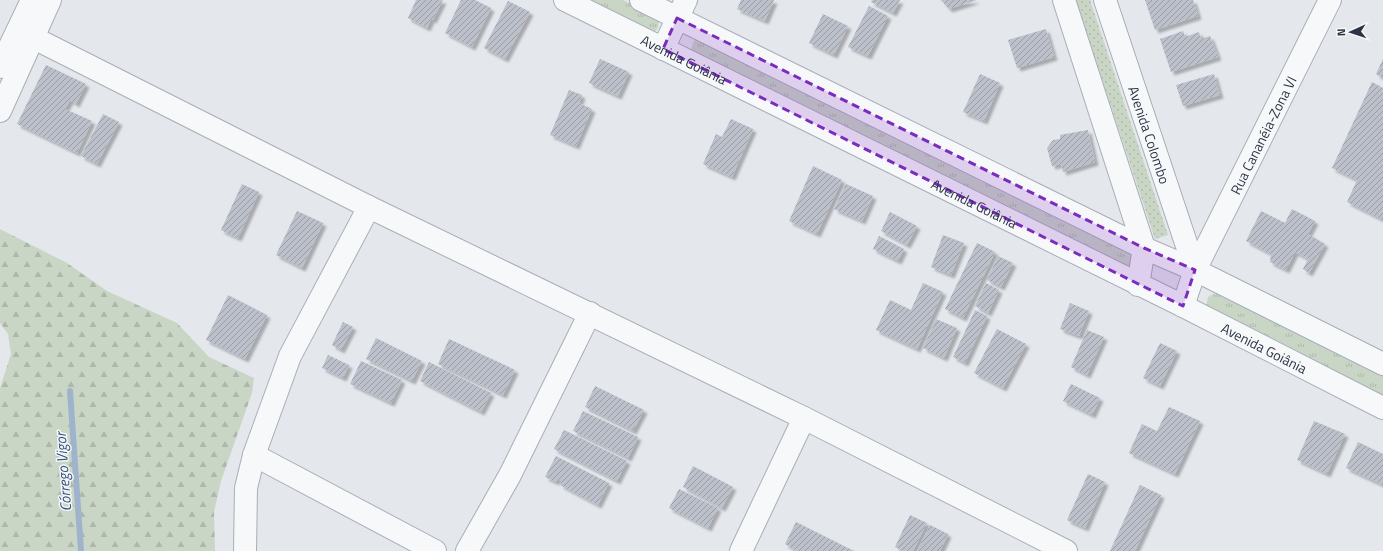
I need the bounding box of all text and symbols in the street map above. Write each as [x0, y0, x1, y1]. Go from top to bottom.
north arrow [1331, 12, 1371, 52]
text: N [1333, 28, 1349, 37]
street label: Avenida Goiânia [638, 29, 731, 89]
street label: Rua Cananéia-Zona VI [1224, 72, 1301, 198]
street label: Avenida Colombo [1124, 83, 1176, 186]
street label: Avenida Goiânia [928, 173, 1021, 233]
street label: Avenida Goiânia [1218, 317, 1311, 378]
water label: Córrego Vigor [49, 429, 77, 512]

